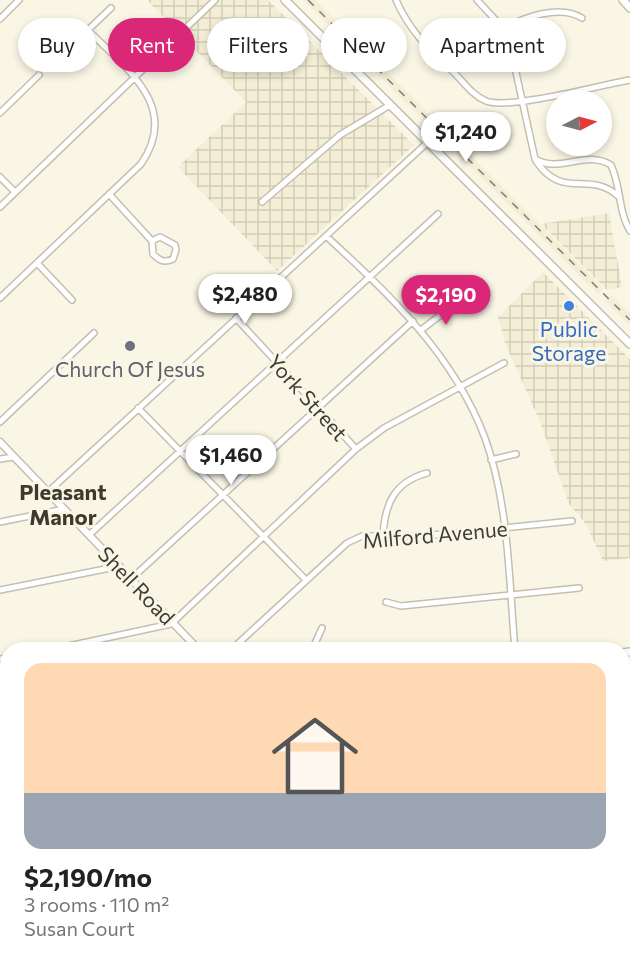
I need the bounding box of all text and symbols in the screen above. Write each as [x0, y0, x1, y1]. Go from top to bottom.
chip: Buy [18, 18, 96, 72]
chip: Rent [108, 18, 195, 72]
chip: Filters [207, 18, 309, 72]
chip: New [321, 18, 407, 72]
chip: Apartment [419, 18, 566, 72]
north arrow [546, 90, 612, 156]
map controls [546, 90, 612, 156]
pin: $1,240 [417, 112, 515, 163]
text: $1,240 [435, 119, 497, 143]
pin: $2,480 [196, 274, 294, 325]
pin: $2,190 [397, 275, 495, 326]
text: $2,480 [212, 281, 278, 305]
text: $2,190 [415, 282, 477, 306]
marker: Public Storage [562, 299, 576, 313]
place label: Public Storage [532, 316, 606, 365]
marker: Church Of Jesus [123, 339, 137, 353]
street label: York Street [263, 349, 353, 445]
place label: Church Of Jesus [55, 356, 205, 381]
pin: $1,460 [182, 435, 280, 486]
text: $1,460 [199, 442, 263, 466]
district label: Pleasant Manor [19, 478, 107, 530]
street label: Milford Avenue [362, 515, 508, 553]
street label: Shell Road [94, 541, 180, 629]
icon: home [261, 702, 369, 810]
text: $2,190/mo [24, 861, 152, 892]
text: 3 rooms · 110 m² [24, 892, 169, 916]
text: Susan Court [24, 916, 135, 940]

